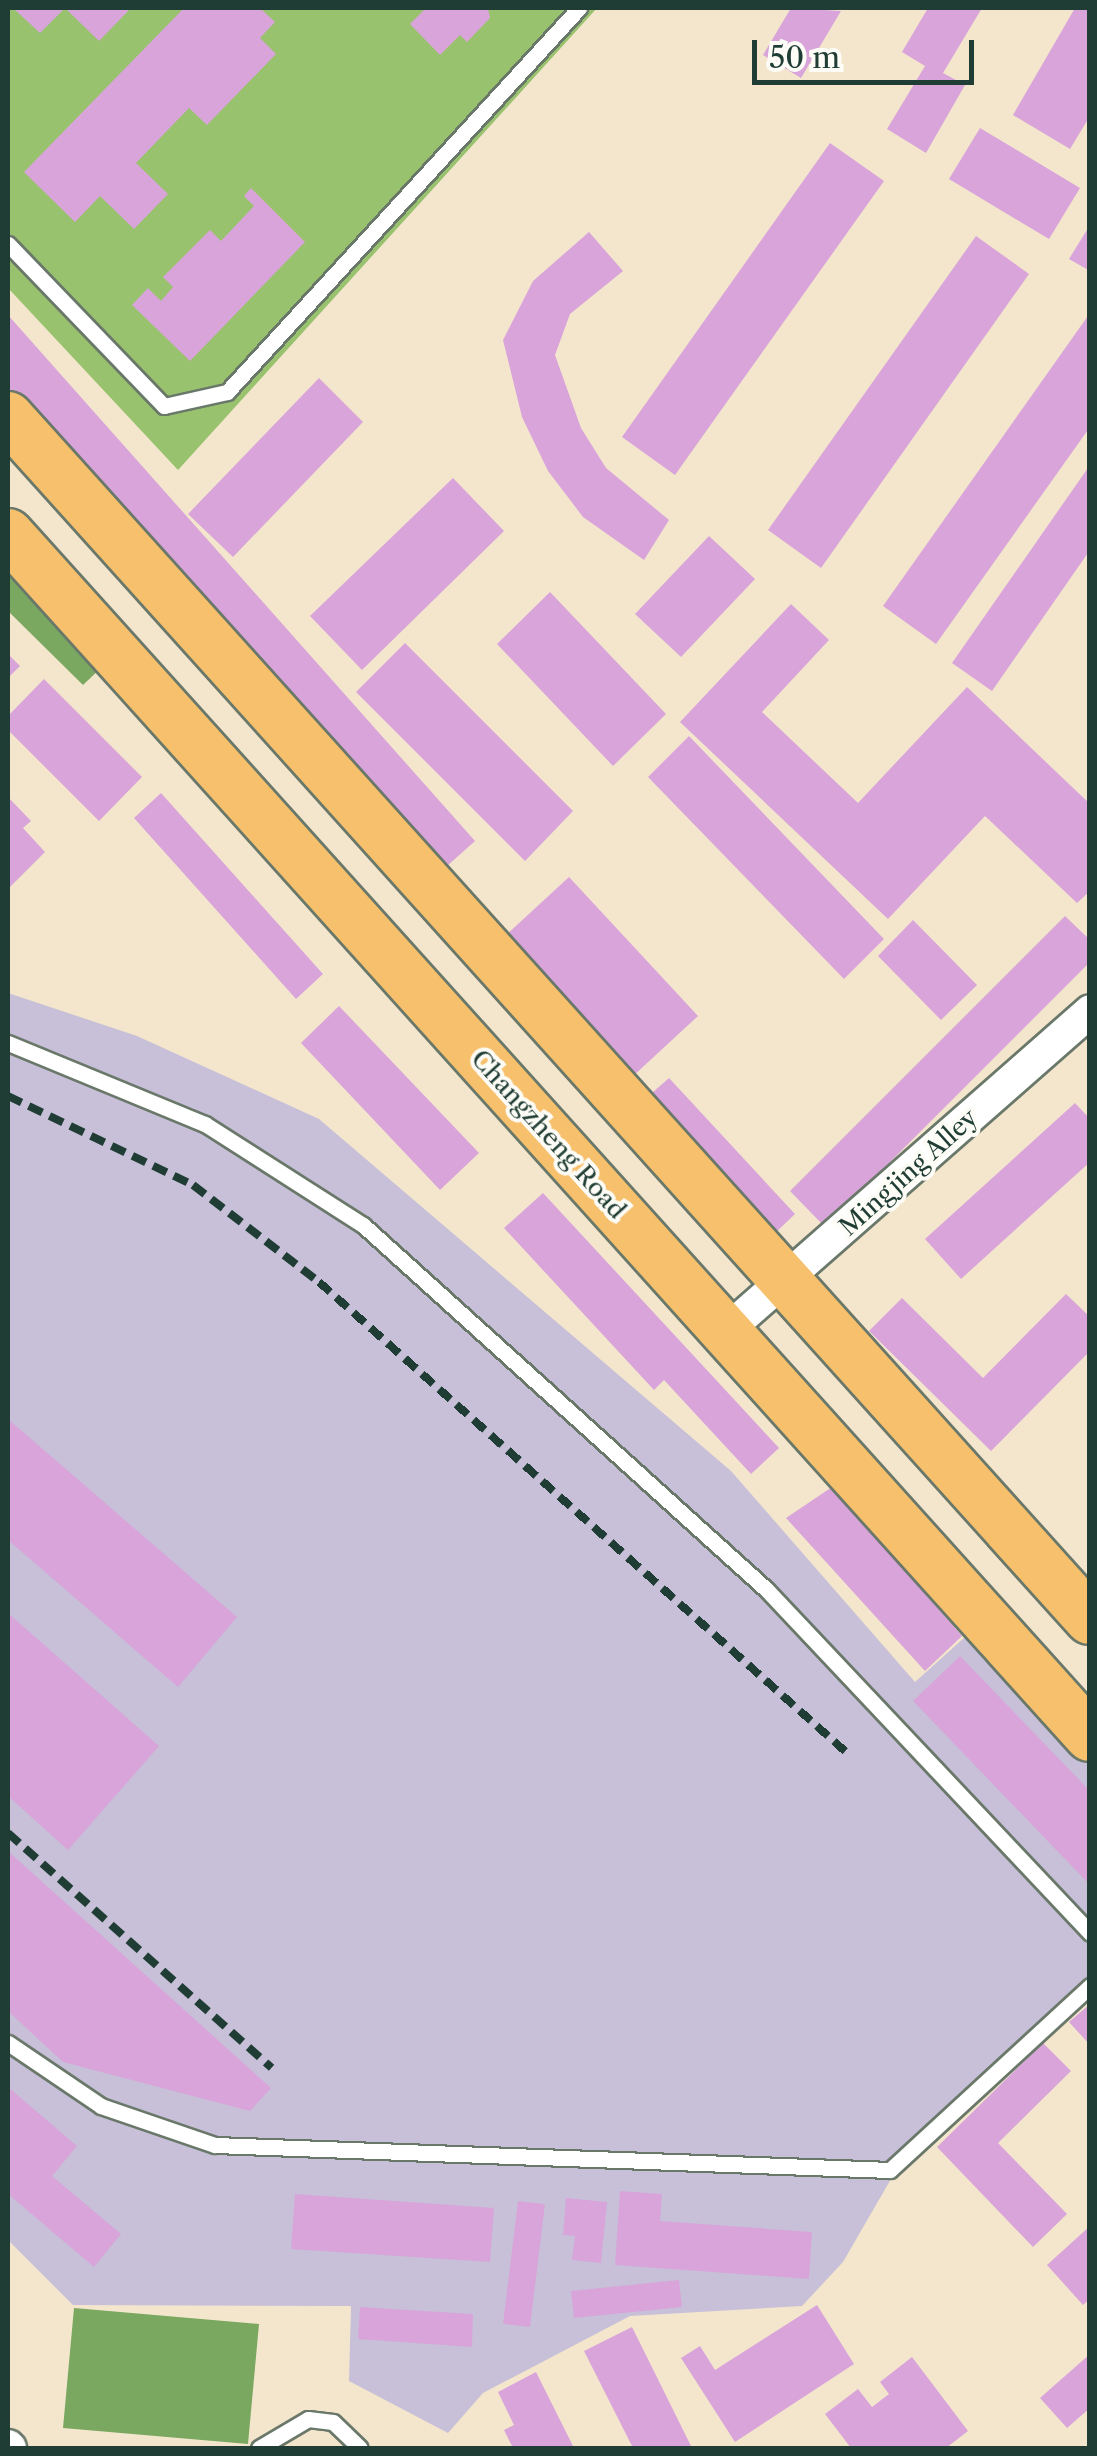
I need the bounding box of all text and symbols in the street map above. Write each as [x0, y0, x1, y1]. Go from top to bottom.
scale bar [757, 20, 980, 82]
text: 50 m [769, 39, 840, 76]
street label: Changzheng Road [464, 1044, 632, 1226]
street label: Mingjing Alley [834, 1103, 984, 1243]

